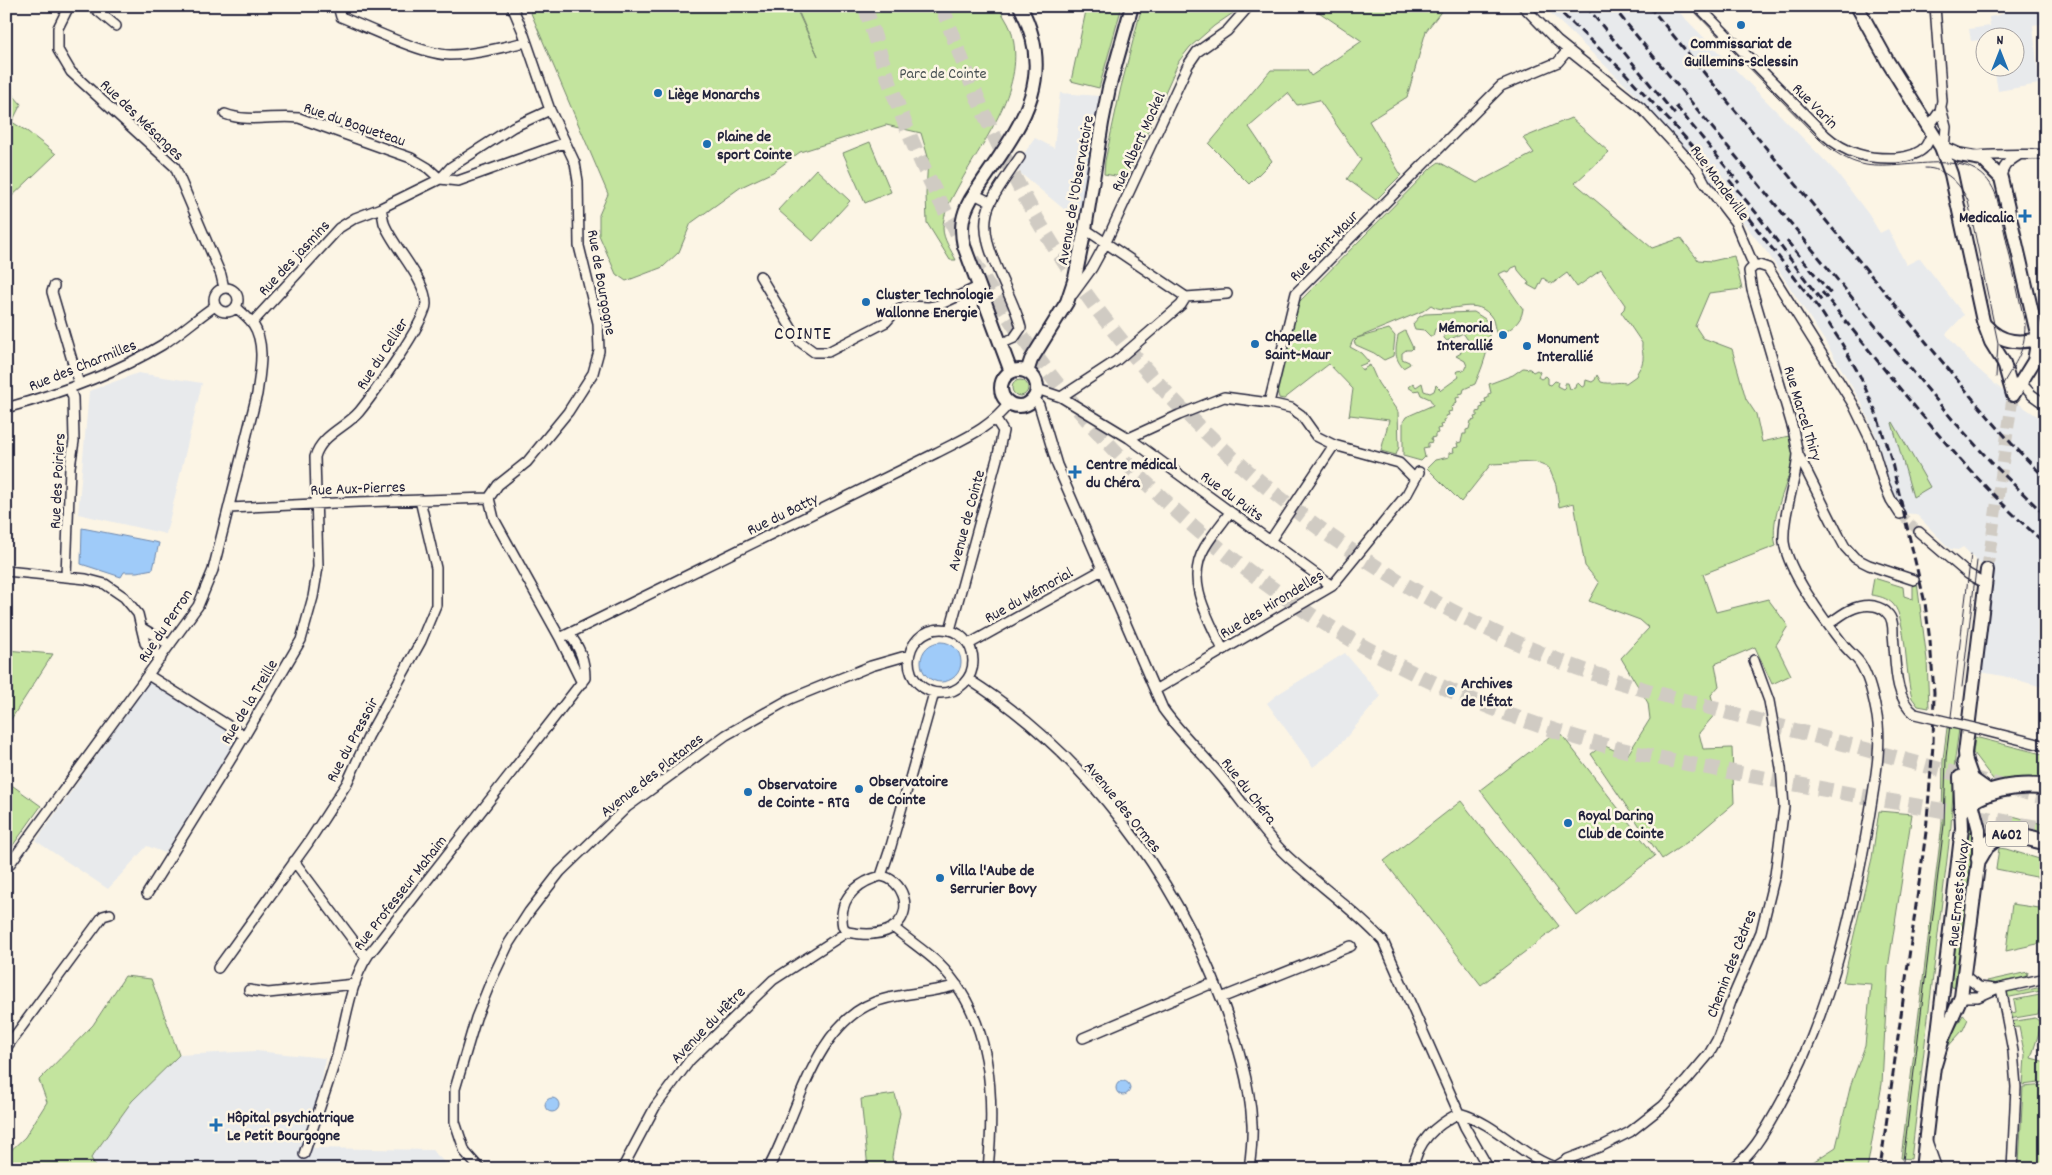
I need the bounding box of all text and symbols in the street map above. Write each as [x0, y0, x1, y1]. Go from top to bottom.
marker: Commissariat de Guillemins-Sclessin [1735, 19, 1747, 31]
north arrow [1974, 28, 2024, 78]
text: N [1997, 31, 2004, 51]
place label: Commissariat de Guillemins-Sclessin [1684, 33, 1798, 74]
park label: Parc de Cointe [899, 63, 987, 86]
street label: Rue des Mésanges [94, 75, 189, 167]
street label: Rue Varin [1786, 79, 1842, 135]
place label: Liège Monarchs [668, 84, 760, 107]
marker: Liège Monarchs [652, 87, 664, 99]
street label: Rue Albert Mockel [1106, 88, 1173, 196]
street label: Rue du Boqueteau [300, 97, 408, 154]
street label: Avenue de l'Observatoire [1052, 114, 1101, 267]
place label: Plaine de sport Cointe [717, 126, 792, 167]
marker: Plaine de sport Cointe [701, 138, 713, 150]
street label: Rue Mandeville [1684, 141, 1754, 226]
street label: Rue Saint-Maur [1285, 206, 1365, 288]
place label: Medicalia [1959, 207, 2015, 230]
marker: Medicalia [2018, 209, 2032, 223]
street label: Rue des jasmins [253, 215, 336, 302]
street label: Rue de Bourgogne [580, 228, 621, 337]
place label: Cluster Technologie Wallonne Energie [876, 284, 994, 325]
marker: Cluster Technologie Wallonne Energie [860, 296, 872, 308]
street label: Rue du Cellier [351, 314, 415, 395]
place label: Mémorial Interallié [1437, 317, 1493, 358]
district label: COINTE [774, 322, 832, 349]
place label: Chapelle Saint-Maur [1265, 326, 1332, 367]
place label: Monument Interallié [1537, 328, 1599, 369]
marker: Mémorial Interallié [1497, 329, 1509, 341]
street label: Rue des Charmilles [26, 334, 140, 398]
marker: Chapelle Saint-Maur [1249, 338, 1261, 350]
marker: Monument Interallié [1521, 340, 1533, 352]
street label: Rue Marcel Thiry [1776, 363, 1827, 465]
street label: Rue des Poiriers [44, 432, 73, 530]
place label: Centre médical du Chéra [1086, 454, 1177, 495]
marker: Centre médical du Chéra [1068, 465, 1082, 479]
street label: Rue du Puits [1195, 466, 1268, 528]
street label: Avenue de Cointe [943, 467, 992, 574]
street label: Rue Aux-Pierres [310, 476, 406, 503]
street label: Rue du Batty [744, 488, 823, 542]
street label: Rue du Mémorial [981, 562, 1078, 630]
street label: Rue des Hirondelles [1216, 565, 1329, 645]
street label: Rue du Perron [133, 585, 199, 668]
street label: Rue de la Treille [216, 655, 285, 749]
place label: Archives de l'État [1461, 673, 1513, 714]
marker: Archives de l'État [1445, 685, 1457, 697]
street label: Rue du Pressoir [321, 694, 385, 787]
street label: Avenue des Platanes [596, 728, 709, 824]
street label: Rue du Chéra [1215, 753, 1282, 830]
street label: Avenue des Ormes [1078, 757, 1166, 859]
place label: Observatoire de Cointe [869, 771, 948, 812]
place label: Observatoire de Cointe - RTG [758, 774, 850, 815]
marker: Observatoire de Cointe [853, 783, 865, 795]
marker: Observatoire de Cointe - RTG [742, 786, 754, 798]
place label: Royal Daring Club de Cointe [1578, 805, 1664, 846]
marker: Royal Daring Club de Cointe [1562, 817, 1574, 829]
road number: A602 [1986, 822, 2028, 846]
street label: Rue Professeur Mahaim [348, 831, 453, 956]
street label: Rue Ernest Solvay [1942, 838, 1977, 948]
place label: Villa l'Aube de Serrurier Bovy [950, 860, 1038, 901]
marker: Villa l'Aube de Serrurier Bovy [934, 872, 946, 884]
street label: Chemin des Cèdres [1701, 906, 1764, 1021]
street label: Avenue du Hêtre [666, 982, 752, 1070]
place label: Hôpital psychiatrique Le Petit Bourgogne [227, 1107, 354, 1148]
marker: Hôpital psychiatrique Le Petit Bourgogne [209, 1118, 223, 1132]

